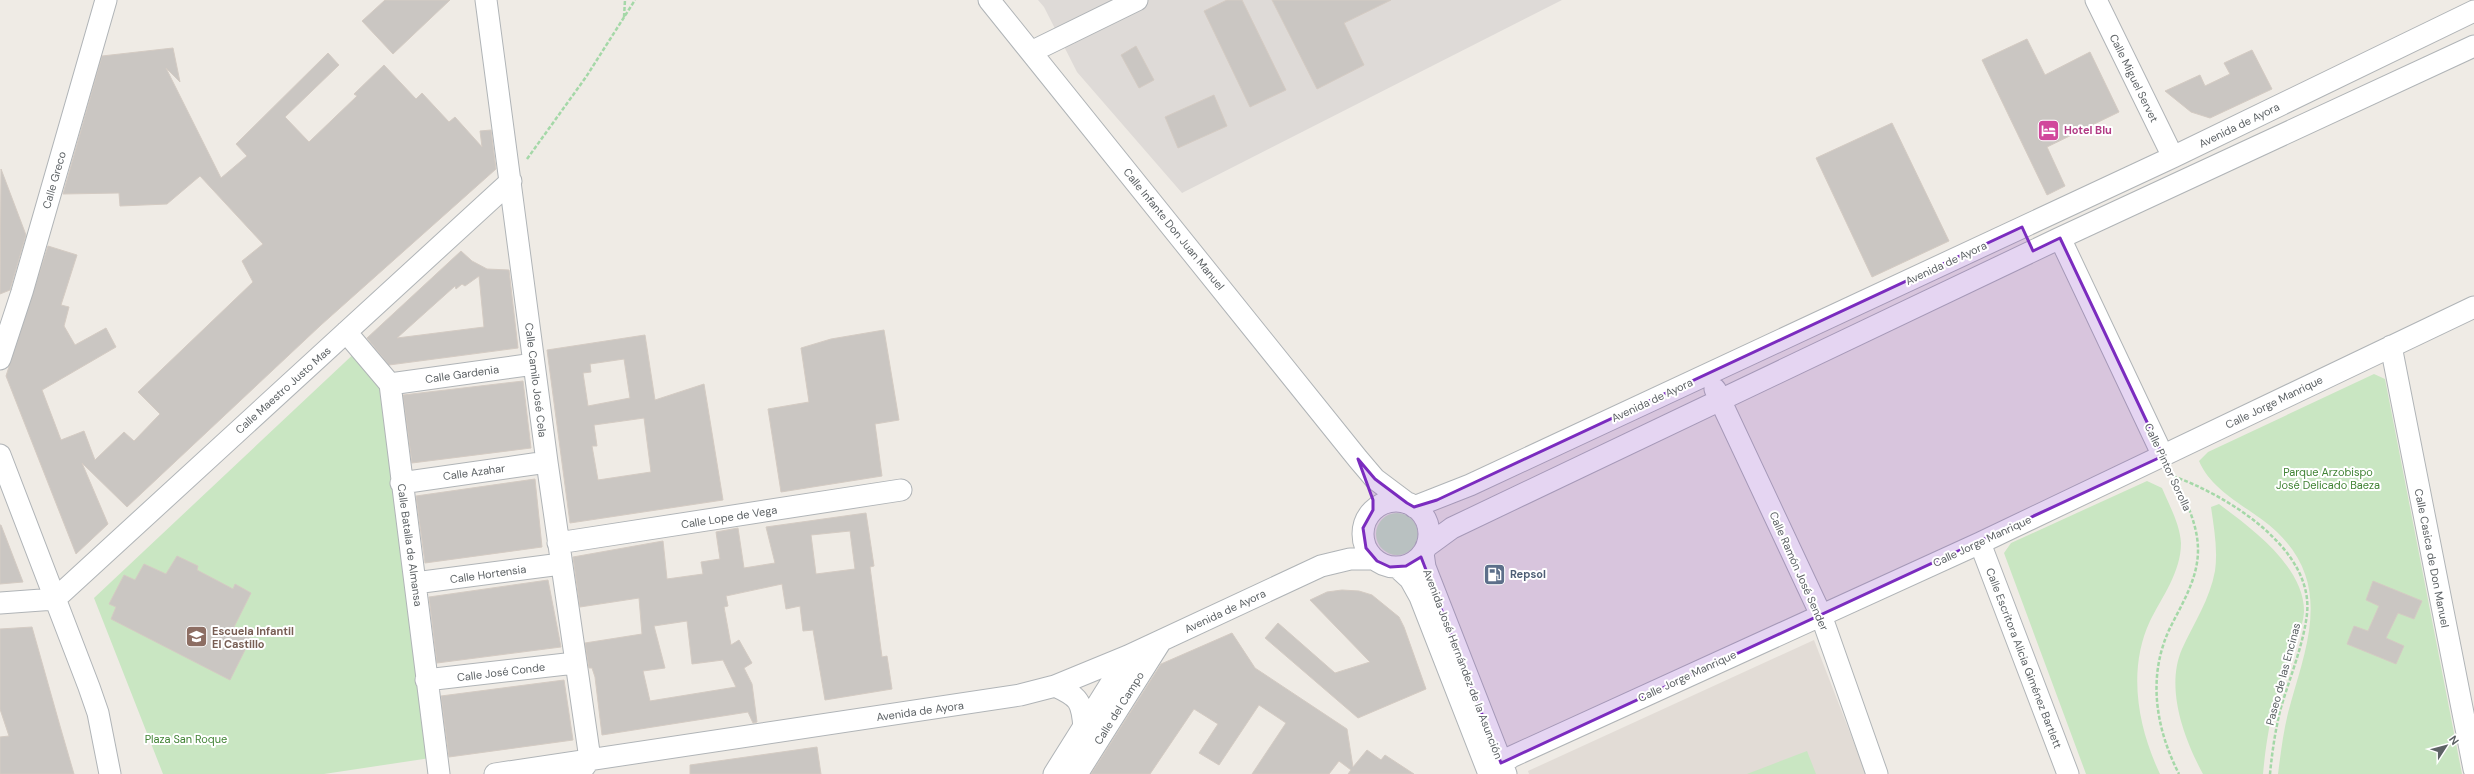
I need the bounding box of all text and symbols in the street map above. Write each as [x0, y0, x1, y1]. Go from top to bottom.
street label: Calle Miguel Servet [2107, 32, 2161, 124]
street label: Avenida de Ayora [2196, 99, 2282, 151]
hotel icon: Hotel Blu [2036, 117, 2062, 143]
place label: Hotel Blu [2064, 123, 2112, 137]
street label: Calle Greco [39, 150, 69, 210]
street label: Calle Infante Don Juan Manuel [1120, 165, 1228, 293]
street label: Avenida de Ayora [1903, 238, 1989, 288]
street label: Calle Camilo José Cela [522, 322, 550, 438]
street label: Calle Maestro Justo Mas [232, 343, 334, 437]
street label: Calle Gardenia [424, 362, 500, 386]
street label: Calle Jorge Manrique [2223, 372, 2325, 432]
street label: Avenida de Ayora [1609, 375, 1695, 425]
street label: Calle Pintor Sorolla [2142, 421, 2194, 513]
street label: Calle Azahar [442, 461, 506, 483]
park label: Parque Arzobispo José Delicado Baeza [2276, 465, 2380, 492]
street label: Calle Batalla de Almansa [394, 483, 426, 607]
street label: Calle Casica de Don Manuel [2412, 487, 2452, 629]
street label: Calle Lope de Vega [680, 502, 778, 532]
street label: Calle Ramón José Sender [1766, 509, 1832, 633]
street label: Calle Jorge Manrique [1931, 512, 2033, 570]
fuel station icon: Repsol [1481, 561, 1507, 587]
street label: Calle Hortensia [449, 562, 527, 586]
street label: Calle Escritora Alicia Giménez Bartlett [1983, 566, 2065, 750]
street label: Avenida José Hernández de la Asunción [1420, 567, 1506, 761]
place label: Repsol [1510, 567, 1546, 581]
street label: Avenida de Ayora [1182, 586, 1268, 636]
street label: Paseo de las Encinas [2263, 621, 2303, 727]
school or university icon: Escuela Infantil El Castillo [183, 624, 209, 650]
place label: Escuela Infantil El Castillo [212, 624, 294, 651]
street label: Calle Jorge Manrique [1636, 647, 1738, 705]
street label: Calle José Conde [456, 660, 546, 684]
street label: Calle del Campo [1091, 669, 1147, 747]
street label: Avenida de Ayora [875, 698, 965, 724]
north arrow [2426, 726, 2466, 766]
park label: Plaza San Roque [145, 732, 227, 746]
text: N [2446, 733, 2462, 747]

